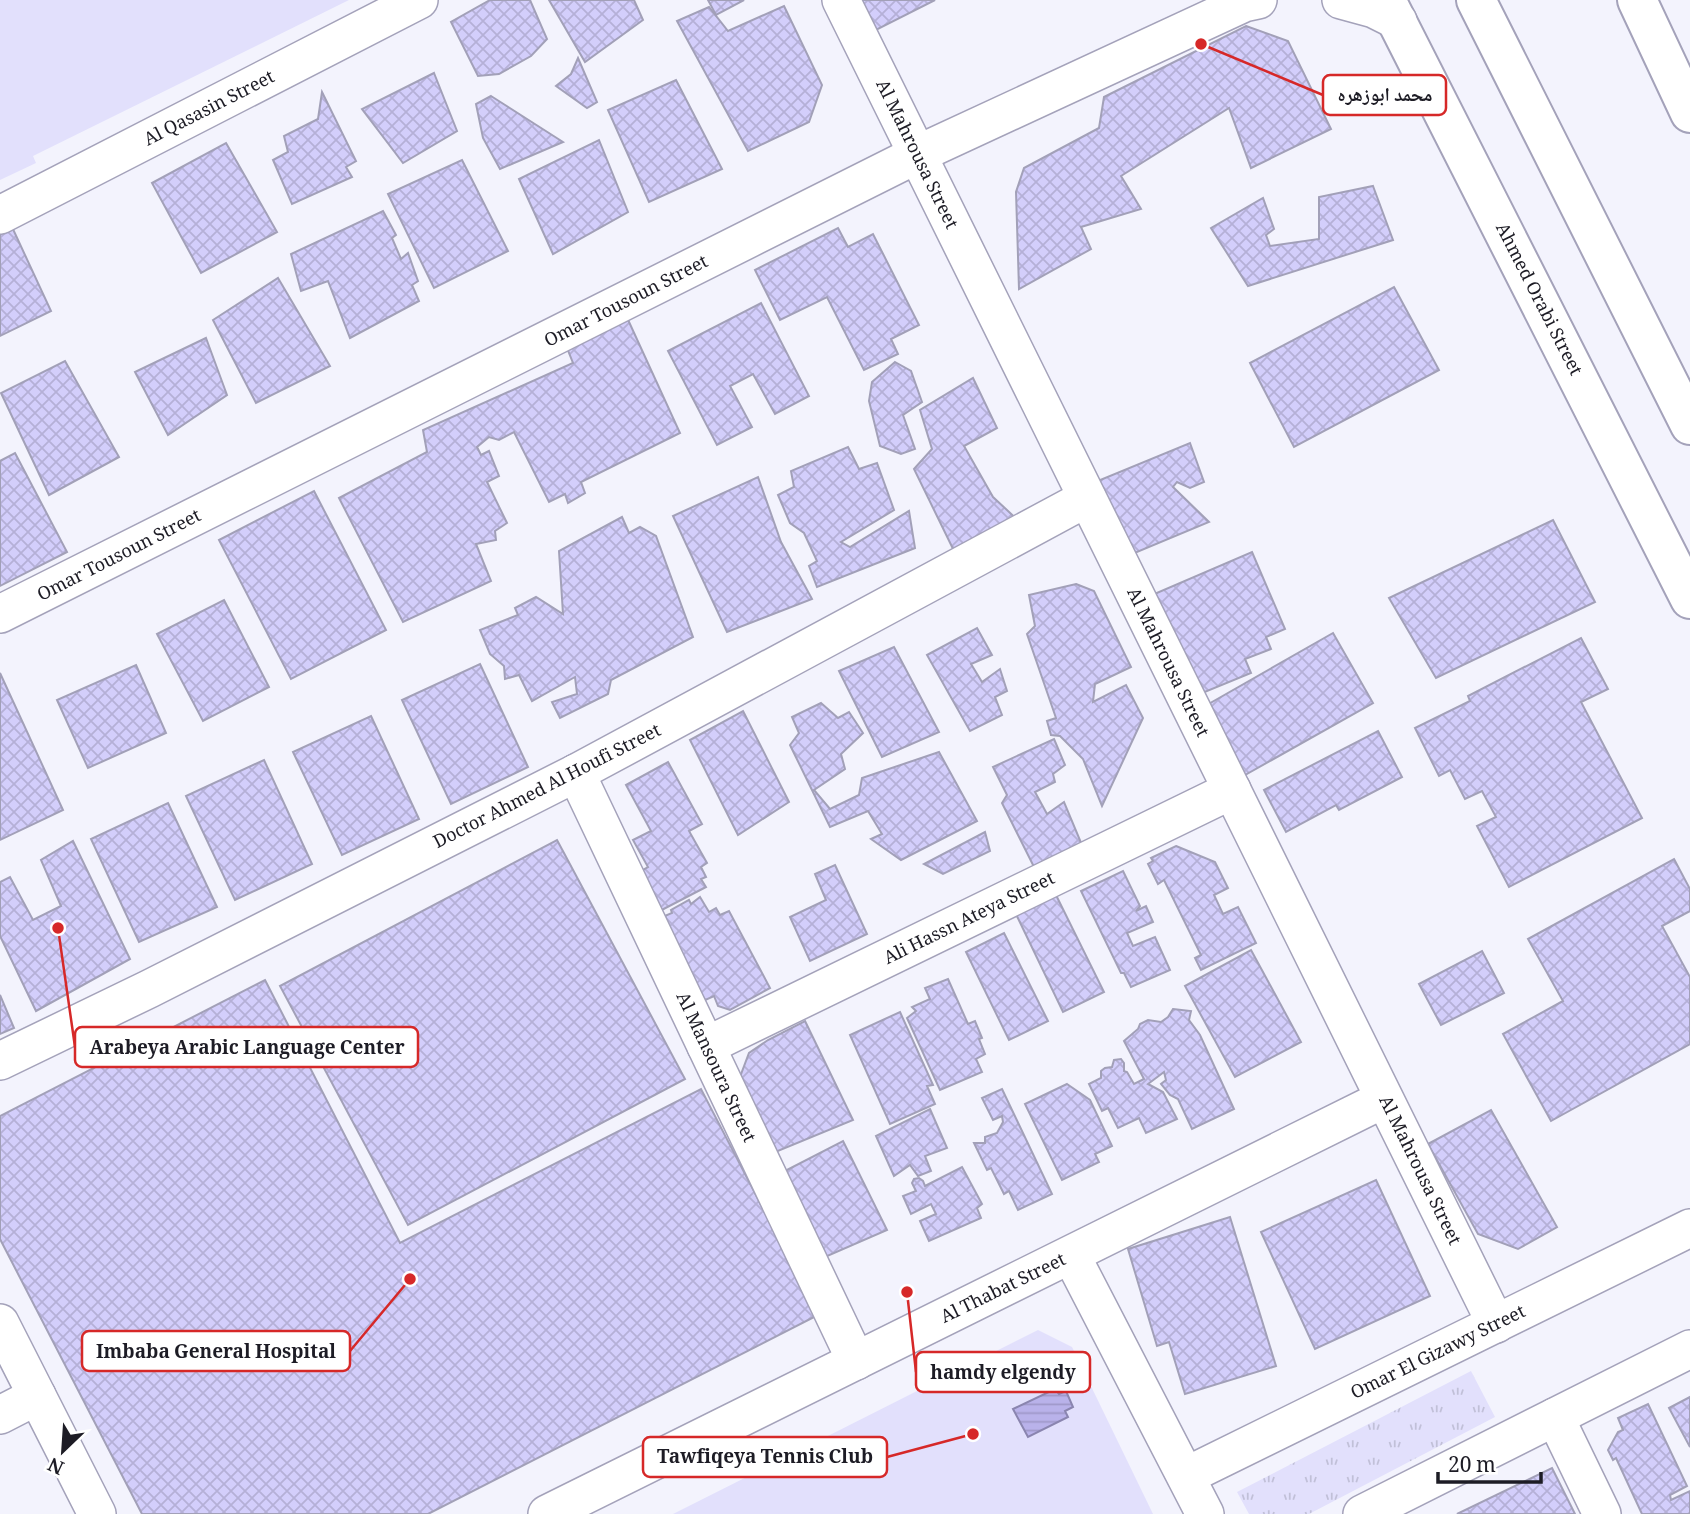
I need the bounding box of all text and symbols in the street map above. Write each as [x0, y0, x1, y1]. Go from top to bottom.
street label: Al Qasasin Street [139, 64, 281, 156]
street label: Al Mahrousa Street [866, 75, 965, 235]
callout: محمد ابوزهره [1323, 75, 1446, 115]
text: محمد ابوزهره [1337, 81, 1433, 113]
street label: Ahmed Orabi Street [1486, 218, 1589, 382]
street label: Omar Tousoun Street [540, 248, 714, 357]
street label: Omar Tousoun Street [33, 502, 207, 611]
street label: Al Mahrousa Street [1117, 583, 1216, 743]
street label: Doctor Ahmed Al Houfi Street [429, 717, 667, 858]
street label: Ali Hassn Ateya Street [879, 865, 1061, 974]
street label: Al Mansoura Street [666, 988, 762, 1148]
callout: Arabeya Arabic Language Center [75, 1027, 418, 1067]
text: Arabeya Arabic Language Center [89, 1034, 405, 1066]
street label: Al Mahrousa Street [1369, 1091, 1468, 1251]
street label: Al Thabat Street [936, 1246, 1072, 1333]
street label: Omar El Gizawy Street [1346, 1298, 1532, 1409]
callout: Imbaba General Hospital [82, 1331, 350, 1371]
text: Imbaba General Hospital [96, 1338, 336, 1370]
callout: hamdy elgendy [916, 1352, 1090, 1392]
text: hamdy elgendy [930, 1359, 1076, 1391]
north arrow [28, 1416, 98, 1486]
callout: Tawfiqeya Tennis Club [643, 1437, 887, 1477]
scale bar [1438, 1440, 1541, 1484]
text: Tawfiqeya Tennis Club [657, 1443, 873, 1475]
text: N [44, 1446, 71, 1481]
text: 20 m [1448, 1450, 1496, 1485]

